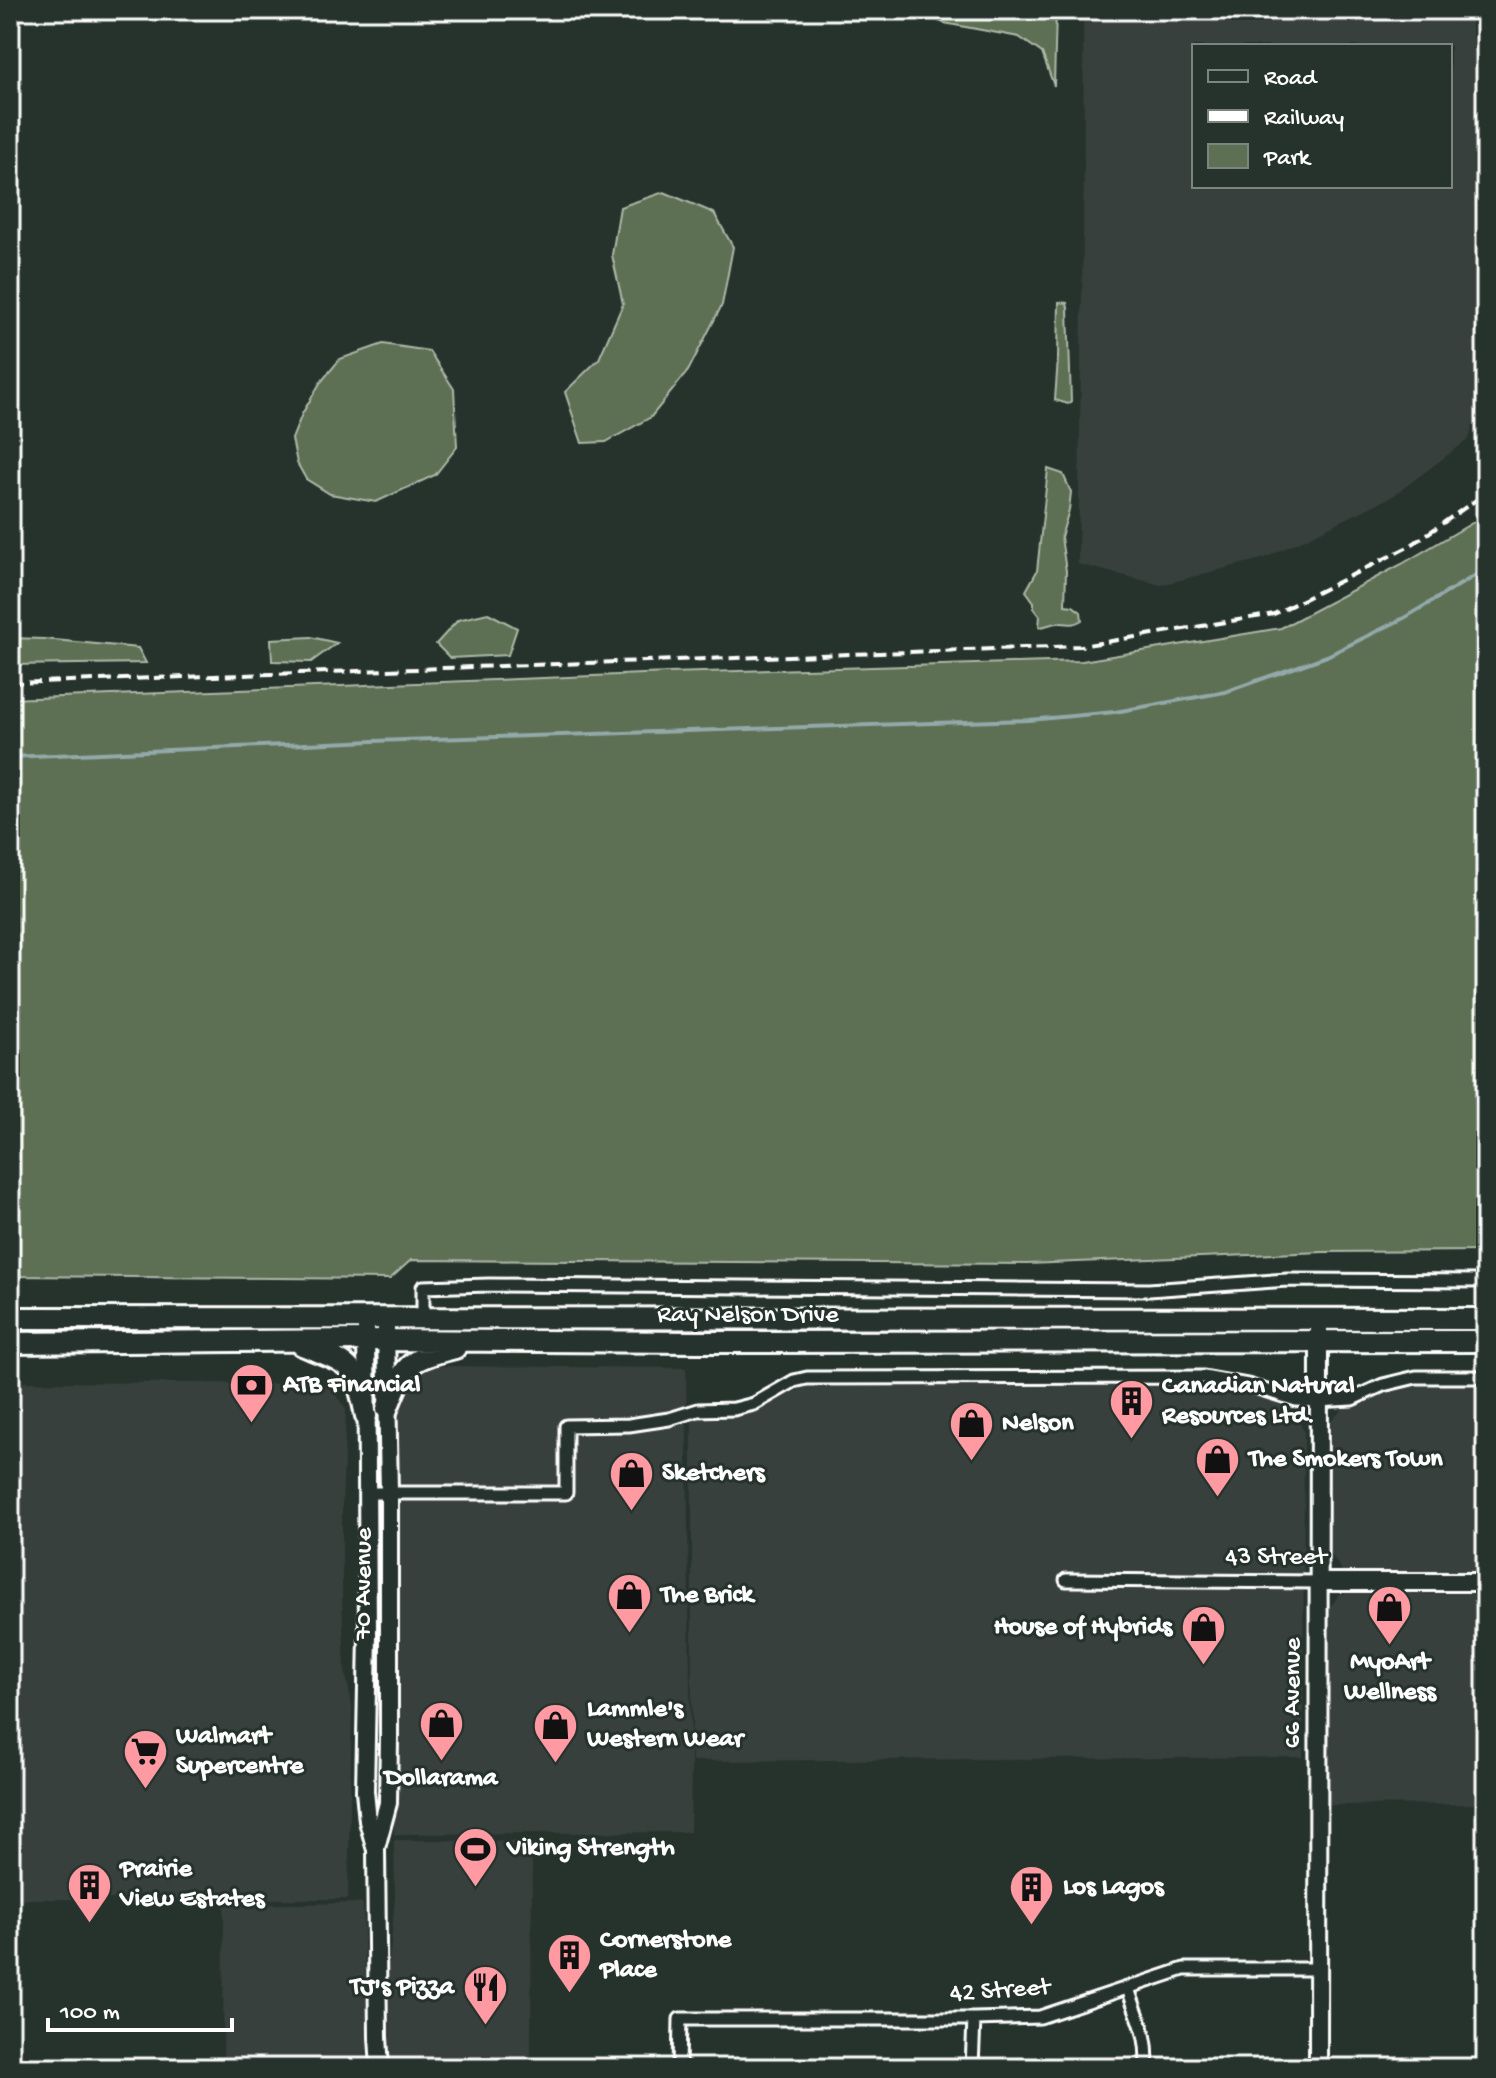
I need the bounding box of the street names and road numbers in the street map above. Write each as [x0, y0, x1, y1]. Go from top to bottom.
street label: Ray Nelson Drive [657, 1301, 839, 1332]
street label: 70 Avenue [350, 1527, 381, 1641]
street label: 43 Street [1225, 1543, 1329, 1574]
street label: 66 Avenue [1279, 1637, 1310, 1748]
street label: 42 Street [949, 1973, 1054, 2011]

